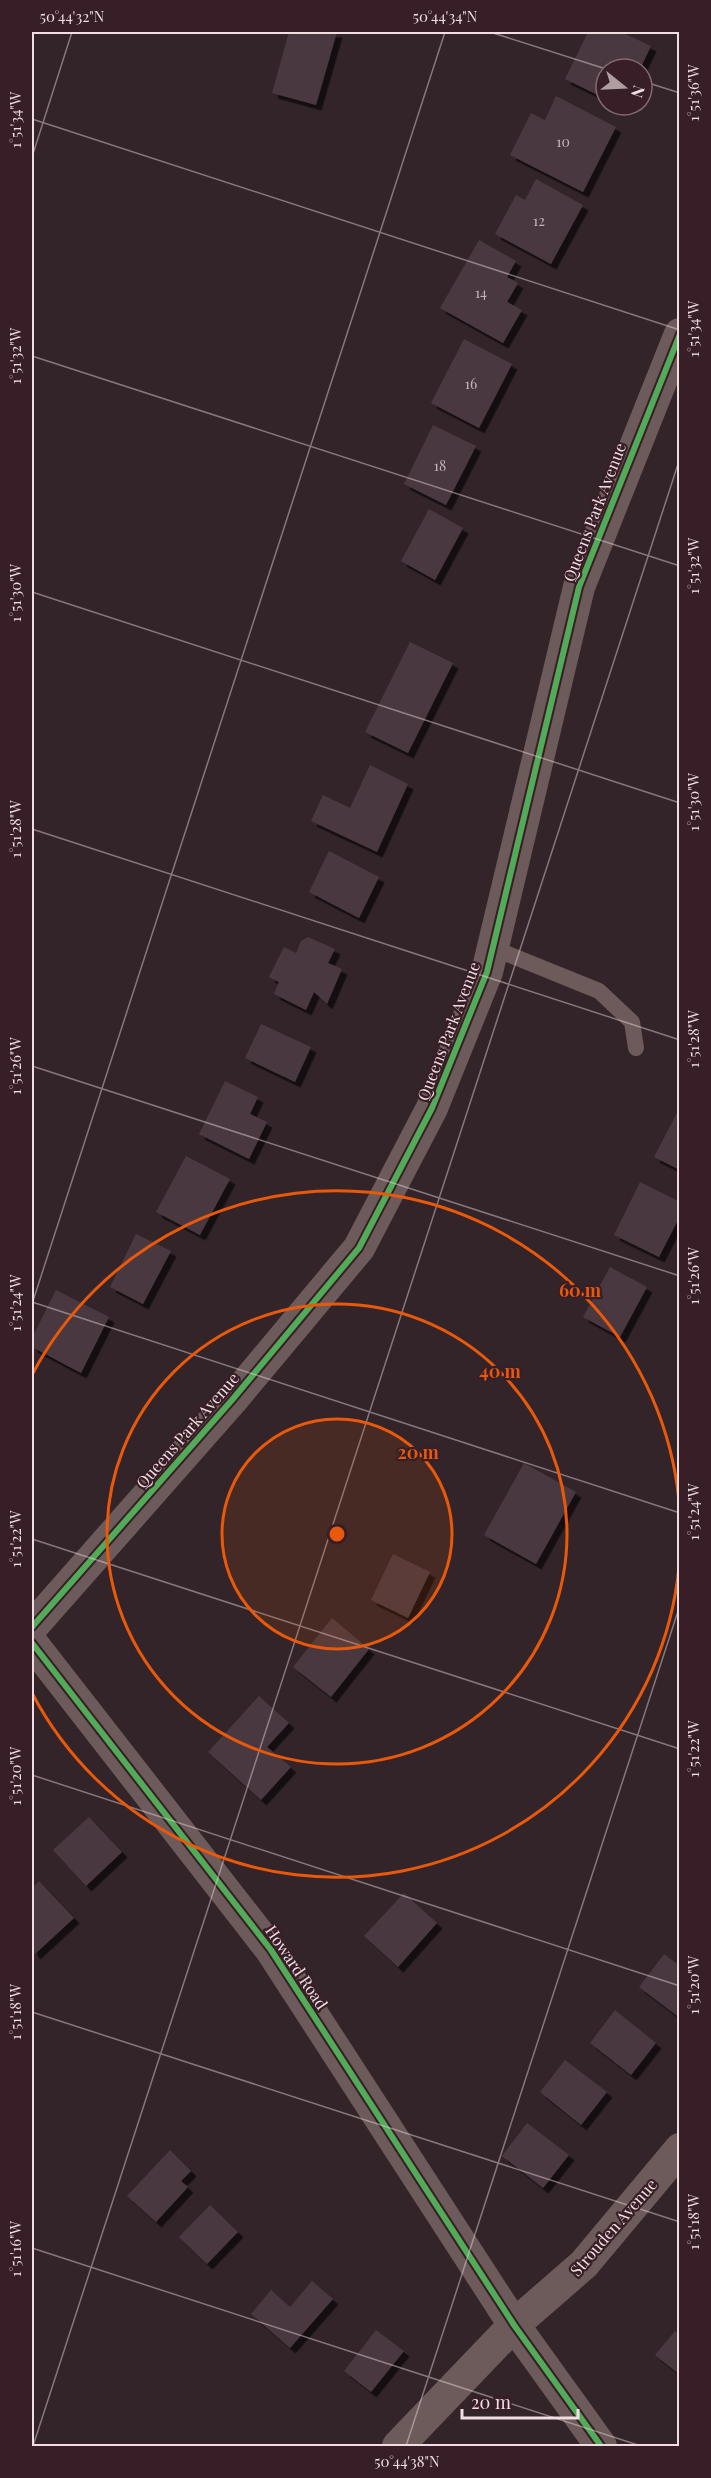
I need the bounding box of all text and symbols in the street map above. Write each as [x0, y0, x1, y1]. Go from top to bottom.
text: 50°44'32"N [40, 6, 105, 26]
text: 50°44'34"N [413, 6, 478, 26]
north arrow [594, 57, 654, 117]
text: 1°51'36"W [683, 64, 703, 122]
text: N [627, 83, 651, 101]
text: 1°51'34"W [5, 91, 25, 148]
house number: 10 [556, 132, 570, 151]
house number: 12 [533, 211, 545, 230]
house number: 14 [475, 283, 487, 302]
text: 1°51'34"W [683, 300, 703, 357]
text: 1°51'32"W [5, 327, 25, 384]
house number: 16 [465, 374, 477, 393]
street label: Queens Park Avenue [558, 440, 630, 584]
house number: 18 [434, 456, 446, 475]
text: 1°51'32"W [683, 537, 703, 594]
text: 1°51'30"W [5, 563, 25, 622]
text: 1°51'30"W [683, 772, 703, 831]
text: 1°51'28"W [5, 800, 25, 858]
street label: Queens Park Avenue [412, 959, 484, 1103]
text: 1°51'28"W [683, 1010, 703, 1068]
text: 1°51'26"W [5, 1037, 25, 1095]
text: 1°51'26"W [683, 1247, 703, 1305]
text: 1°51'24"W [5, 1274, 25, 1332]
text: 60 m [559, 1278, 602, 1302]
text: 40 m [479, 1359, 522, 1383]
street label: Queens Park Avenue [131, 1368, 243, 1492]
text: 20 m [397, 1440, 439, 1464]
text: 1°51'24"W [683, 1483, 703, 1541]
text: 1°51'22"W [5, 1510, 25, 1568]
centre of rings [327, 1524, 347, 1544]
text: 1°51'22"W [683, 1720, 703, 1778]
text: 1°51'20"W [5, 1746, 25, 1805]
street label: Howard Road [261, 1921, 333, 2013]
text: 1°51'20"W [683, 1955, 703, 2014]
text: 1°51'18"W [5, 1984, 25, 2040]
street label: Strouden Avenue [565, 2174, 661, 2280]
text: 1°51'18"W [683, 2194, 703, 2250]
text: 1°51'16"W [5, 2221, 25, 2277]
scale bar [462, 2382, 578, 2420]
text: 20 m [471, 2390, 511, 2414]
text: 50°44'38"N [374, 2451, 440, 2471]

